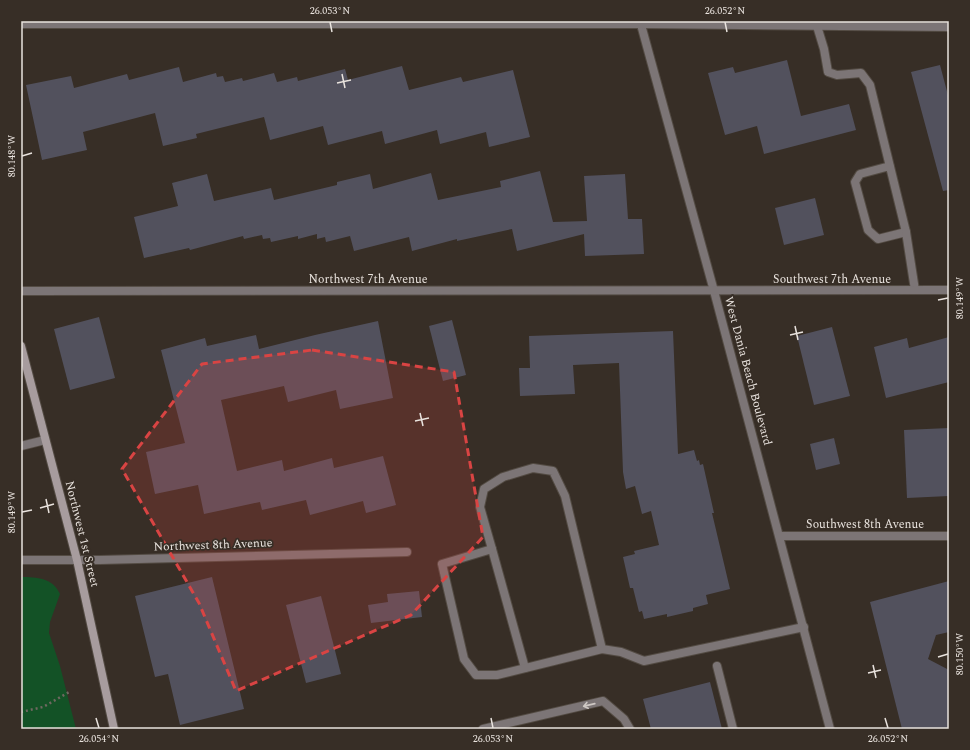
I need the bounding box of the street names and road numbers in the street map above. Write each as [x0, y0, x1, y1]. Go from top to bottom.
street label: Northwest 7th Avenue [309, 270, 428, 289]
street label: Southwest 7th Avenue [773, 270, 891, 289]
street label: West Dania Beach Boulevard [719, 294, 777, 448]
street label: Northwest 1st Street [60, 479, 104, 589]
street label: Southwest 8th Avenue [806, 515, 924, 534]
street label: Northwest 8th Avenue [153, 533, 273, 557]

